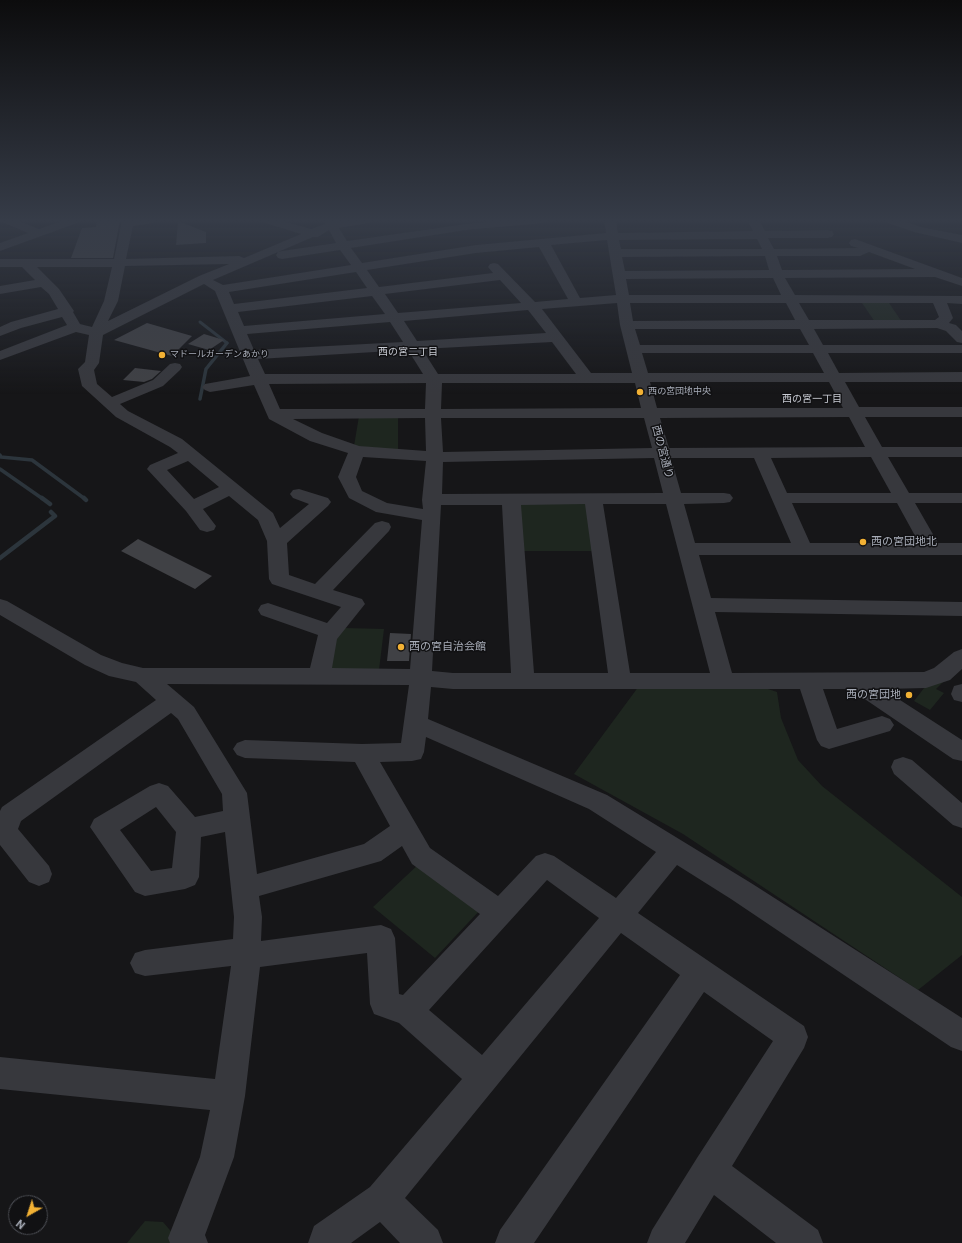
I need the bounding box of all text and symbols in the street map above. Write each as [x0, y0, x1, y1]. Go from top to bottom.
district label: 西の宮二丁目 [378, 346, 438, 358]
marker: マドールガーデンあかり [157, 350, 167, 360]
place label: マドールガーデンあかり [170, 350, 269, 360]
marker: 西の宮団地中央 [635, 387, 645, 397]
place label: 西の宮団地中央 [648, 387, 711, 397]
district label: 西の宮一丁目 [782, 393, 842, 405]
street label: 西の宮通り [649, 424, 675, 480]
place label: 西の宮団地北 [871, 535, 937, 549]
marker: 西の宮団地北 [858, 537, 868, 547]
place label: 西の宮自治会館 [409, 640, 486, 654]
marker: 西の宮自治会館 [396, 642, 406, 652]
place label: 西の宮団地 [846, 688, 901, 702]
marker: 西の宮団地 [904, 690, 914, 700]
north arrow [8, 1195, 48, 1235]
text: N [14, 1216, 28, 1231]

